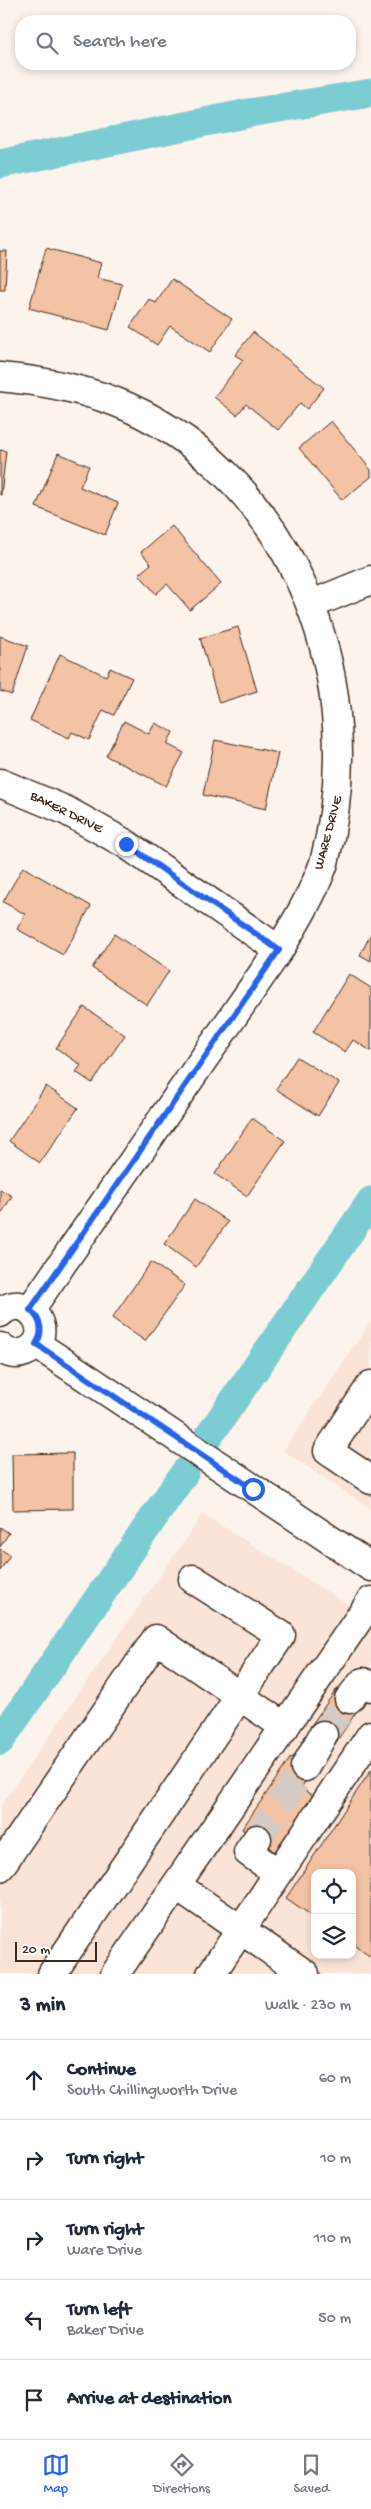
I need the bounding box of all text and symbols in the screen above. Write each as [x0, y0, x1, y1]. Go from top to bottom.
search box [15, 15, 356, 70]
icon: search [33, 29, 61, 57]
text: Search here [73, 31, 167, 54]
street label: BAKER DRIVE [26, 788, 106, 838]
street label: WARE DRIVE [311, 793, 347, 872]
route end [115, 833, 138, 856]
route start [242, 1478, 265, 1501]
map controls [311, 1869, 356, 1959]
button: locate [311, 1869, 356, 1914]
button: layers [311, 1914, 356, 1959]
scale bar [15, 1939, 98, 1962]
text: 20 m [22, 1942, 50, 1959]
text: 3 min [20, 1994, 65, 2019]
text: Walk · 230 m [265, 1997, 351, 2016]
text: Continue [67, 2059, 136, 2082]
icon: ahead [20, 2066, 48, 2094]
text: 60 m [319, 2070, 351, 2089]
text: South Chillingworth Drive [67, 2082, 237, 2101]
icon: right [20, 2146, 48, 2174]
text: Turn right [67, 2148, 143, 2171]
text: 10 m [320, 2150, 351, 2169]
text: Turn right [67, 2219, 143, 2242]
icon: right [20, 2226, 48, 2254]
text: 110 m [314, 2230, 351, 2249]
text: Ware Drive [67, 2242, 142, 2261]
text: Turn left [67, 2299, 131, 2322]
icon: left [20, 2306, 48, 2334]
text: 50 m [318, 2310, 351, 2329]
text: Baker Drive [67, 2322, 144, 2341]
icon: arrive [20, 2386, 48, 2414]
text: Arrive at destination [67, 2388, 231, 2411]
tab: Map [42, 2451, 70, 2498]
tab: Directions [153, 2451, 210, 2498]
tab: Saved [293, 2451, 329, 2498]

